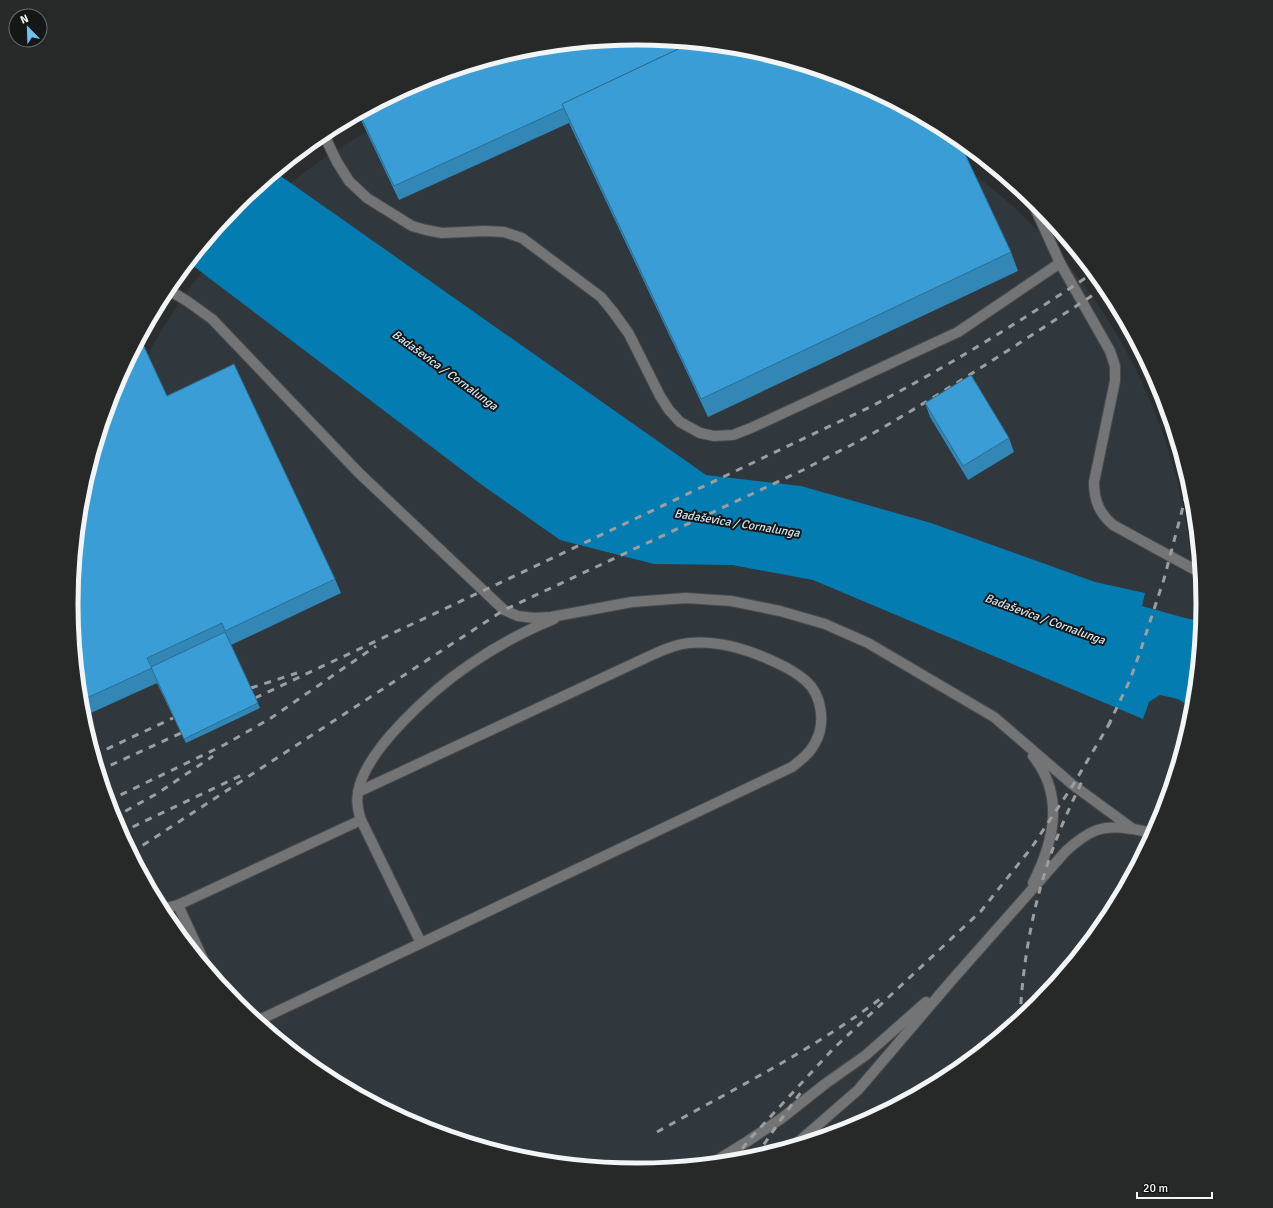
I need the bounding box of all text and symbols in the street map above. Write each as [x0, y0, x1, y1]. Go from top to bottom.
north arrow [8, 8, 48, 48]
text: N [18, 12, 30, 27]
water label: Badaševica / Cornalunga [389, 327, 501, 414]
water label: Badaševica / Cornalunga [673, 506, 802, 541]
water label: Badaševica / Cornalunga [983, 591, 1108, 649]
scale bar [1137, 1174, 1212, 1200]
text: 20 m [1143, 1181, 1168, 1196]

